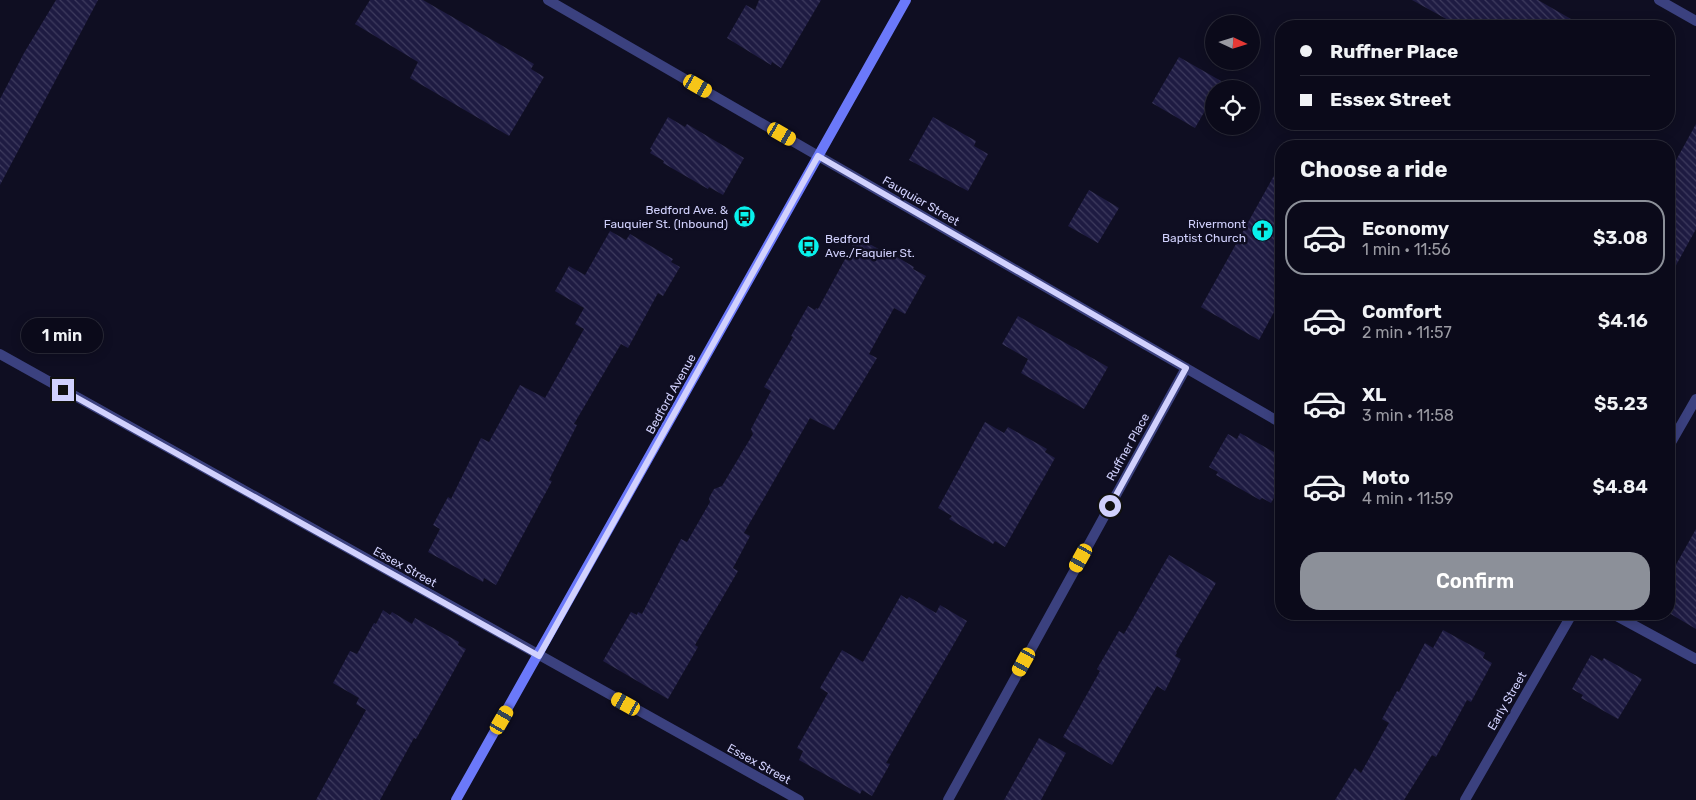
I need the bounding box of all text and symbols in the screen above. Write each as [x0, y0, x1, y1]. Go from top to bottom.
north arrow [1205, 15, 1260, 70]
map controls [1205, 15, 1260, 135]
text: Ruffner Place [1330, 40, 1458, 63]
car [681, 72, 714, 100]
button: locate [1205, 80, 1260, 135]
text: Essex Street [1330, 88, 1451, 111]
car [765, 120, 798, 148]
text: Choose a ride [1300, 156, 1447, 183]
street label: Fauquier Street [880, 173, 962, 229]
place label: Bedford Ave. & Fauquier St. (Inbound) [604, 203, 729, 231]
bus stop icon: Bedford Ave. & Fauquier St. (Inbound) [732, 205, 756, 229]
icon: car [1302, 215, 1347, 260]
place label: Rivermont Baptist Church [1162, 217, 1246, 245]
text: Economy [1362, 217, 1449, 240]
church icon: Rivermont Baptist Church [1250, 219, 1274, 243]
text: $3.08 [1593, 226, 1648, 249]
place label: Bedford Ave./Faquier St. [825, 232, 915, 260]
bus stop icon: Bedford Ave./Faquier St. [797, 234, 821, 258]
text: 1 min · 11:56 [1362, 240, 1451, 259]
icon: car [1302, 298, 1347, 343]
text: Comfort [1362, 300, 1442, 323]
text: $4.16 [1598, 309, 1648, 332]
callout: 1 min [22, 318, 104, 352]
text: 2 min · 11:57 [1362, 323, 1452, 342]
text: 1 min [42, 326, 82, 345]
street label: Bedford Avenue [643, 351, 699, 437]
route end [52, 379, 74, 401]
icon: car [1302, 381, 1347, 426]
text: XL [1362, 383, 1386, 406]
text: $5.23 [1594, 392, 1648, 415]
text: 3 min · 11:58 [1362, 406, 1454, 425]
street label: Ruffner Place [1104, 410, 1152, 483]
icon: car [1302, 464, 1347, 509]
text: Moto [1362, 466, 1410, 489]
text: $4.84 [1593, 475, 1648, 498]
text: 4 min · 11:59 [1362, 489, 1454, 508]
route start [1099, 495, 1121, 517]
car [1067, 541, 1094, 575]
street label: Essex Street [371, 544, 439, 590]
button: Confirm [1300, 552, 1650, 610]
car [1010, 645, 1037, 679]
street label: Early Street [1485, 669, 1530, 733]
car [609, 690, 642, 718]
car [488, 703, 515, 737]
street label: Essex Street [725, 741, 793, 787]

